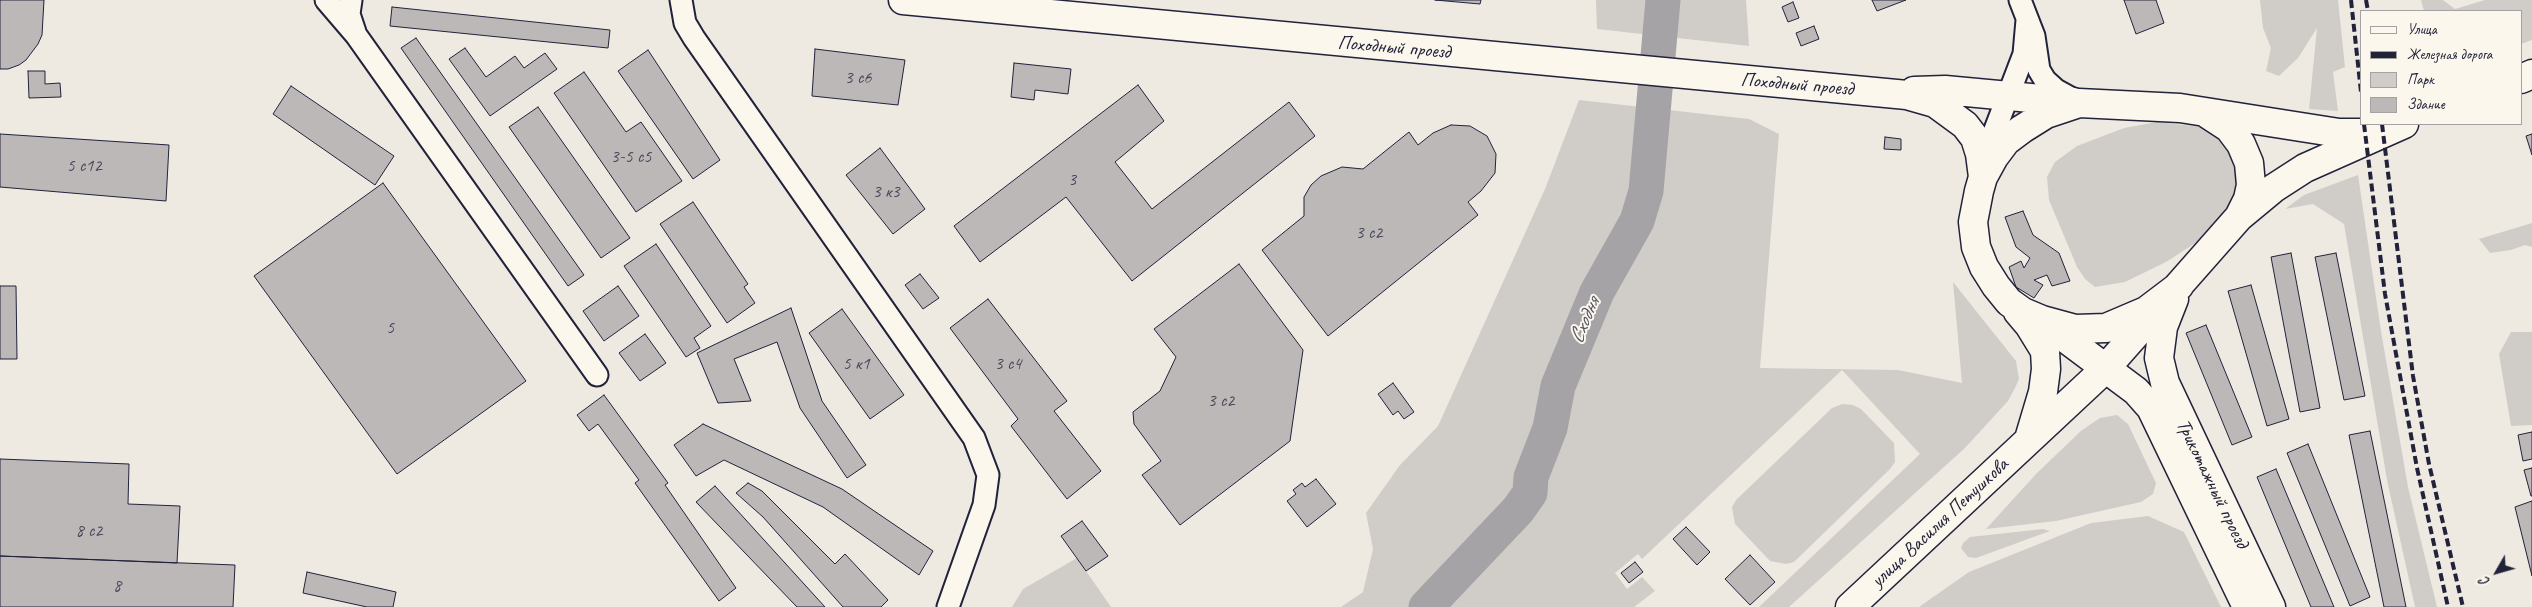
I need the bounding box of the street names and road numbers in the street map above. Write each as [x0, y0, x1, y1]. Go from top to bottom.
street label: Походный проезд [1337, 31, 1451, 65]
street label: Походный проезд [1740, 68, 1854, 102]
street label: Трикотажный проезд [2170, 416, 2254, 552]
street label: улица Василия Петушкова [1866, 453, 2014, 593]

